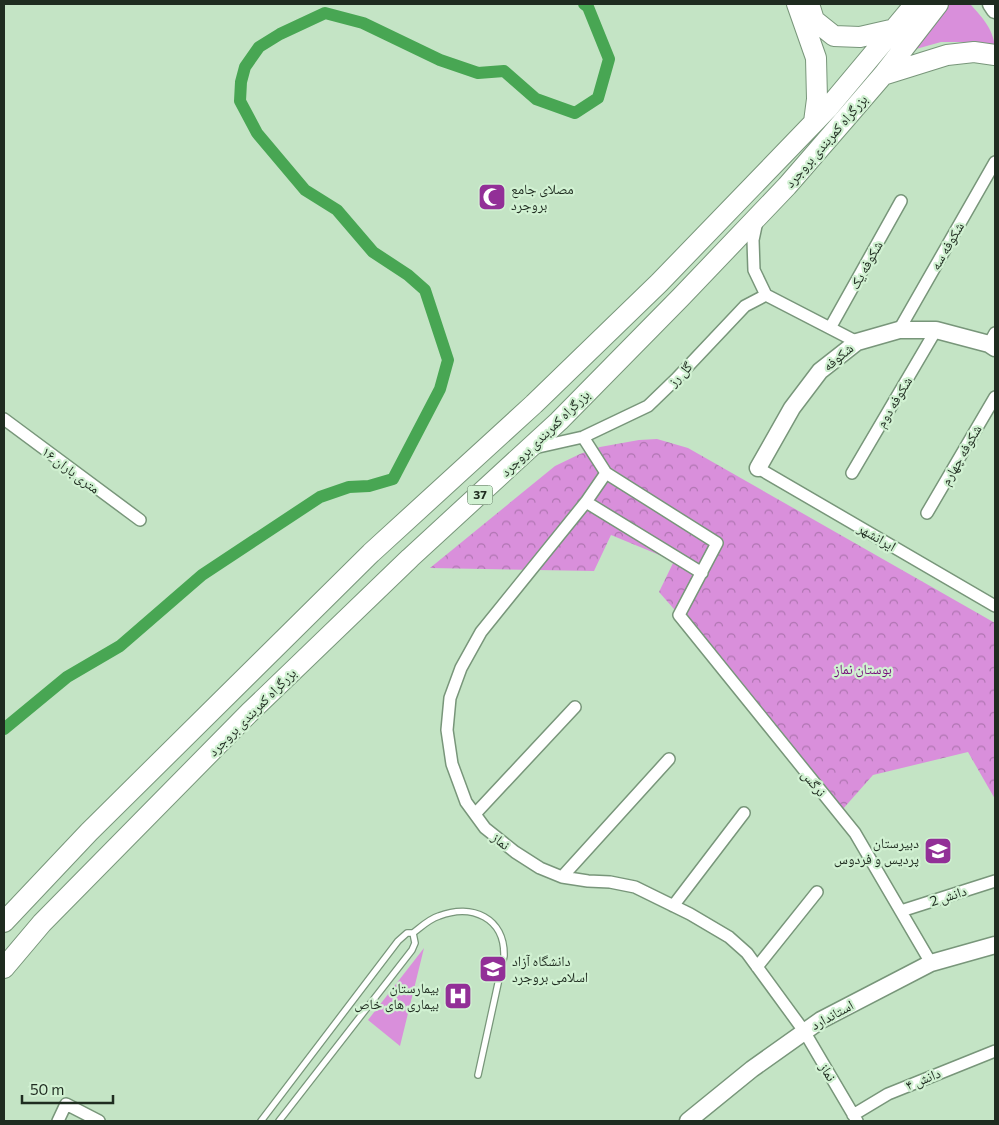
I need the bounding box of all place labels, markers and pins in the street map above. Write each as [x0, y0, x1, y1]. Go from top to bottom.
place label: مصلای جامع بروجرد [511, 180, 574, 214]
mosque icon: مصلای جامع بروجرد [477, 182, 507, 212]
place label: دبیرستان پردیس و فردوس [834, 834, 919, 868]
school or university icon: دبیرستان پردیس و فردوس [923, 836, 953, 866]
place label: دانشگاه آزاد اسلامی بروجرد [512, 952, 588, 986]
school or university icon: دانشگاه آزاد اسلامی بروجرد [478, 954, 508, 984]
place label: بیمارستان بیماری های خاص [354, 979, 439, 1013]
hospital icon: بیمارستان بیماری های خاص [443, 981, 473, 1011]

